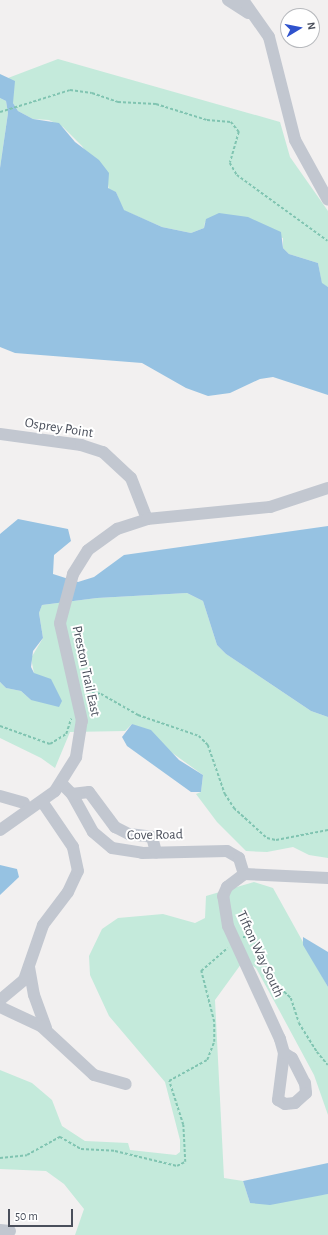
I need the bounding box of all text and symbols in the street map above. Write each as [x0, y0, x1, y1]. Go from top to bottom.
north arrow [280, 8, 320, 48]
text: N [305, 21, 317, 31]
street label: Osprey Point [24, 414, 94, 442]
street label: Preston Trail East [68, 624, 104, 718]
street label: Cove Road [127, 826, 183, 844]
street label: Tifton Way South [233, 908, 287, 1000]
scale bar [10, 1201, 75, 1227]
text: 50 m [15, 1210, 38, 1222]

